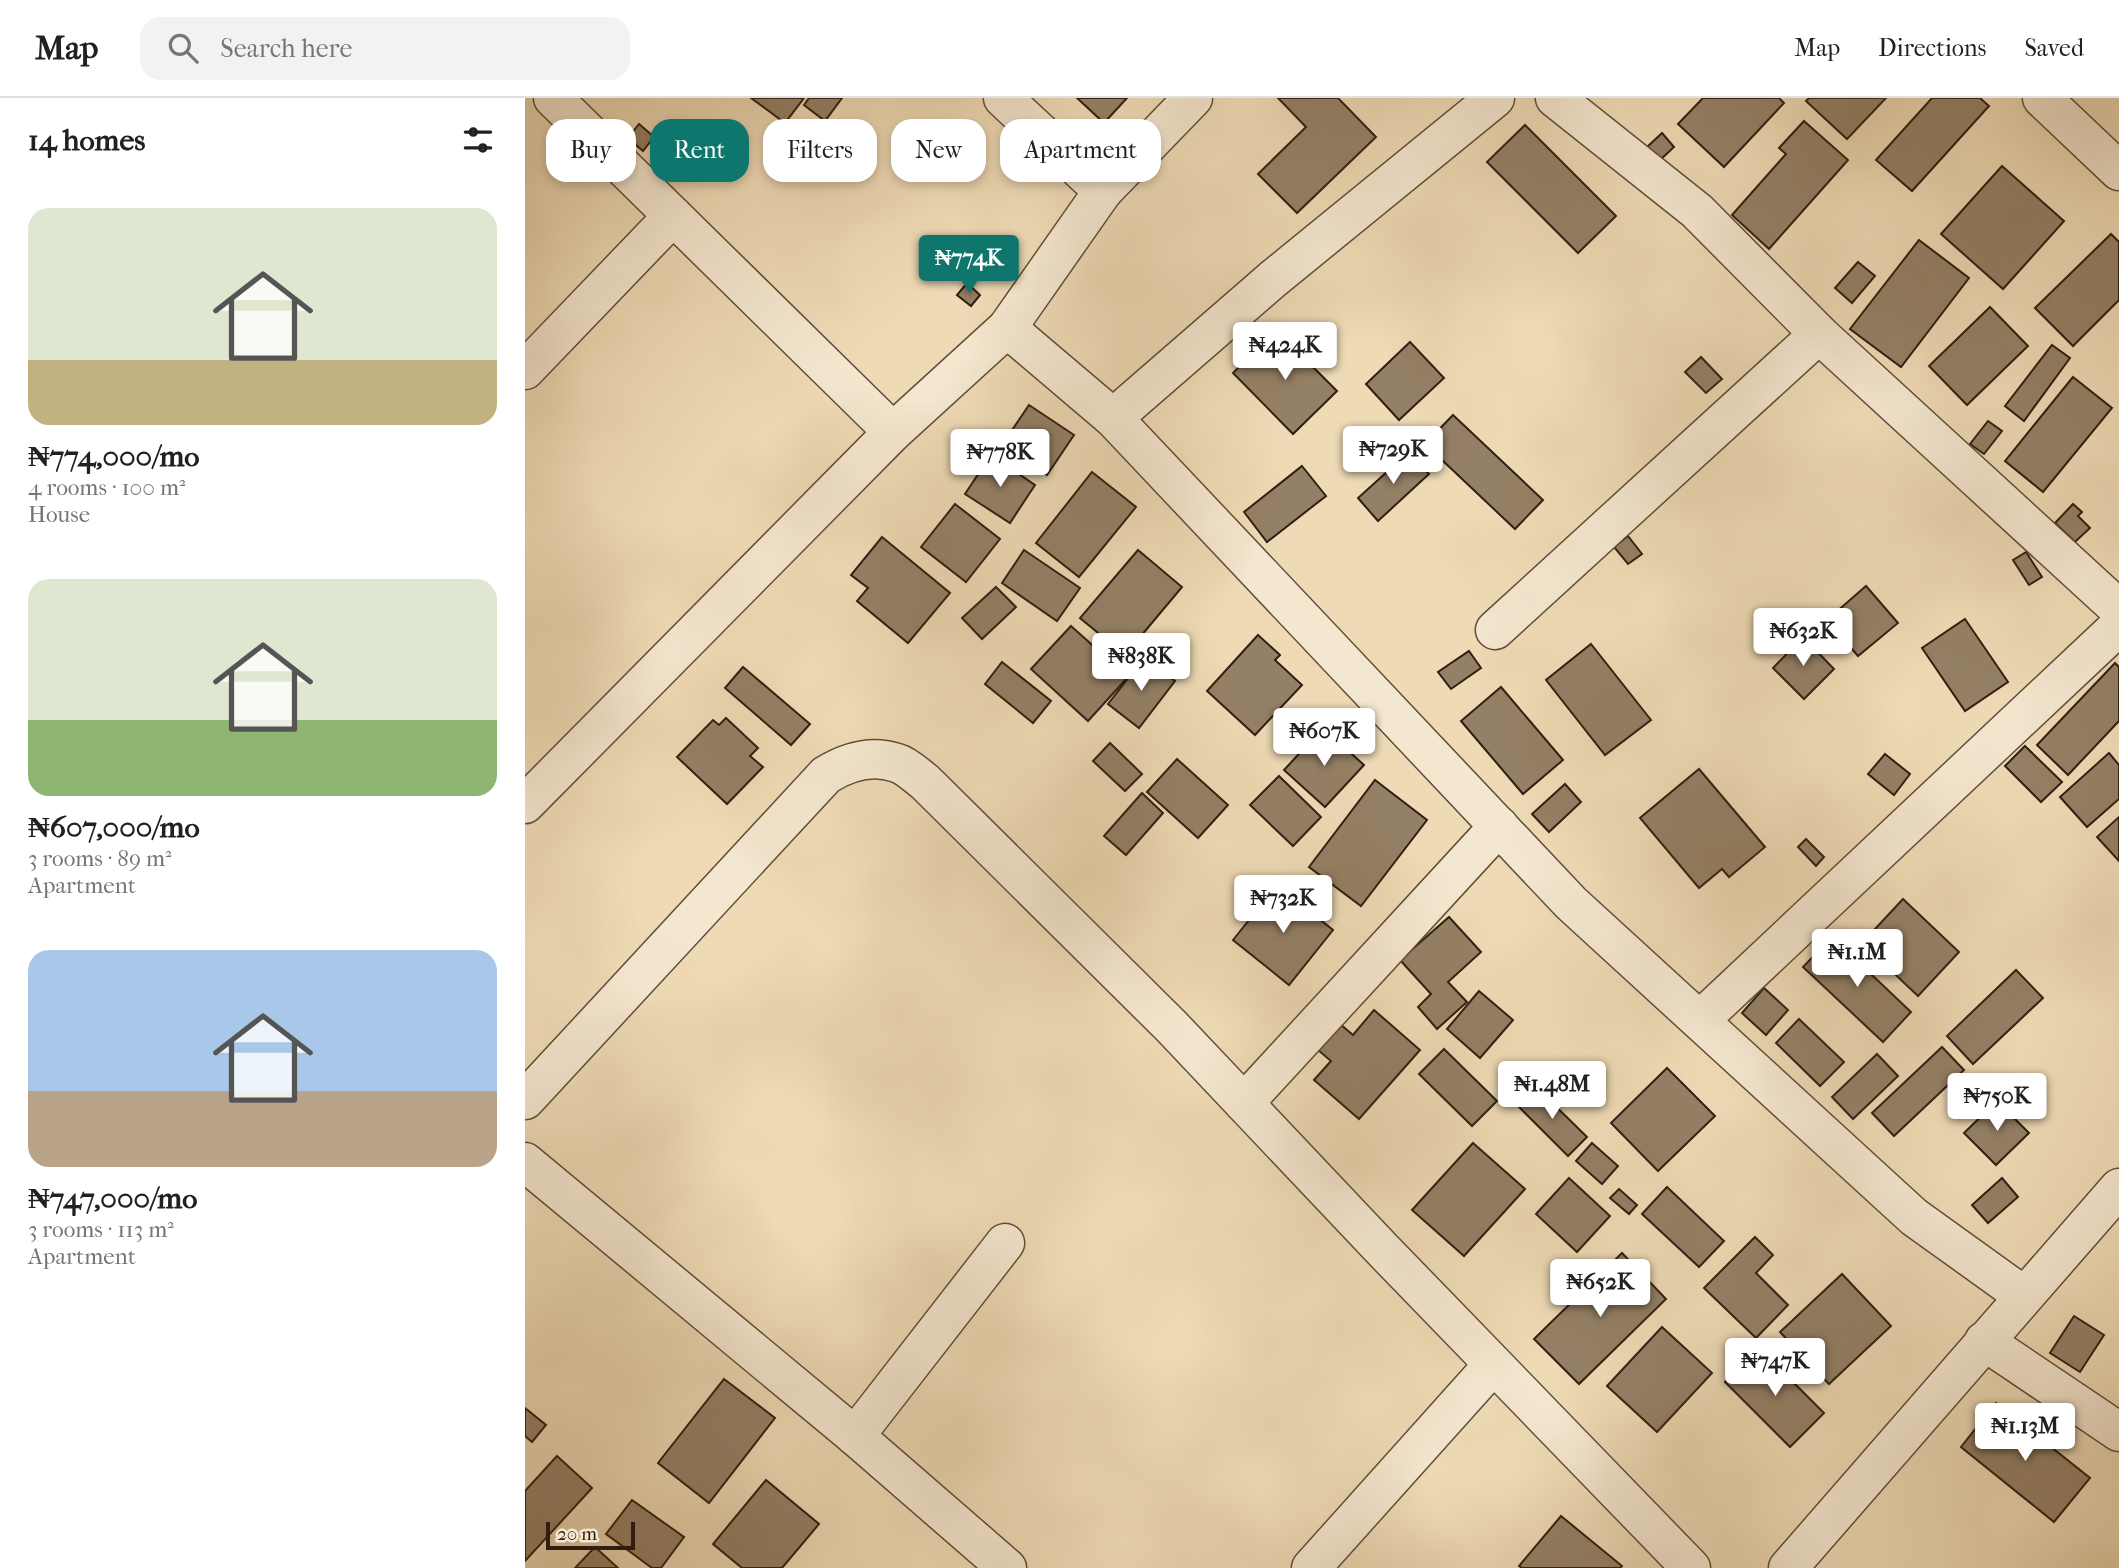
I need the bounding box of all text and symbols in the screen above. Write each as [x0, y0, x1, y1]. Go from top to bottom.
search box [140, 17, 630, 80]
text: Map [35, 29, 98, 68]
icon: search [164, 29, 202, 67]
text: Search here [220, 33, 352, 64]
text: Map [1794, 34, 1840, 62]
text: Directions [1878, 34, 1986, 62]
text: Saved [2024, 34, 2084, 62]
chip: Buy [546, 119, 636, 182]
chip: Rent [650, 119, 749, 182]
chip: Filters [763, 119, 877, 182]
chip: New [891, 119, 986, 182]
chip: Apartment [1000, 119, 1161, 182]
icon: filters [459, 121, 497, 159]
text: 14 homes [28, 123, 145, 158]
pin: ₦774K [920, 236, 1018, 295]
text: ₦774K [935, 244, 1003, 271]
icon: home [200, 253, 326, 379]
pin: ₦424K [1236, 322, 1334, 382]
text: ₦424K [1249, 331, 1321, 358]
pin: ₦729K [1344, 426, 1442, 486]
pin: ₦778K [951, 430, 1049, 489]
text: ₦729K [1359, 435, 1427, 462]
text: ₦778K [966, 438, 1034, 465]
text: ₦774,000/mo [28, 439, 200, 474]
text: 4 rooms · 100 m² [28, 474, 186, 501]
text: House [28, 501, 90, 528]
pin: ₦632K [1754, 608, 1852, 668]
text: ₦632K [1769, 617, 1837, 644]
icon: home [200, 624, 326, 750]
pin: ₦838K [1092, 634, 1190, 693]
text: ₦838K [1108, 642, 1174, 669]
pin: ₦607K [1275, 708, 1373, 768]
text: ₦607K [1289, 717, 1359, 744]
text: ₦607,000/mo [28, 810, 200, 845]
text: 3 rooms · 89 m² [28, 845, 172, 872]
text: Apartment [28, 872, 136, 899]
pin: ₦732K [1234, 876, 1332, 935]
text: ₦732K [1250, 884, 1316, 911]
pin: ₦1.1M [1808, 930, 1906, 989]
text: ₦1.1M [1828, 938, 1886, 965]
icon: home [200, 995, 326, 1121]
pin: ₦1.48M [1495, 1062, 1609, 1121]
text: ₦1.48M [1514, 1070, 1590, 1097]
pin: ₦750K [1948, 1074, 2046, 1133]
text: ₦750K [1964, 1082, 2030, 1109]
text: ₦747,000/mo [28, 1181, 197, 1216]
text: 3 rooms · 113 m² [28, 1216, 174, 1243]
text: Apartment [28, 1243, 136, 1270]
pin: ₦652K [1551, 1260, 1649, 1319]
text: ₦652K [1566, 1268, 1634, 1295]
pin: ₦747K [1726, 1338, 1824, 1398]
text: ₦747K [1741, 1347, 1809, 1374]
pin: ₦1.13M [1968, 1404, 2082, 1463]
text: ₦1.13M [1991, 1412, 2059, 1439]
scale bar [546, 1519, 635, 1551]
text: 20 m [557, 1523, 597, 1545]

